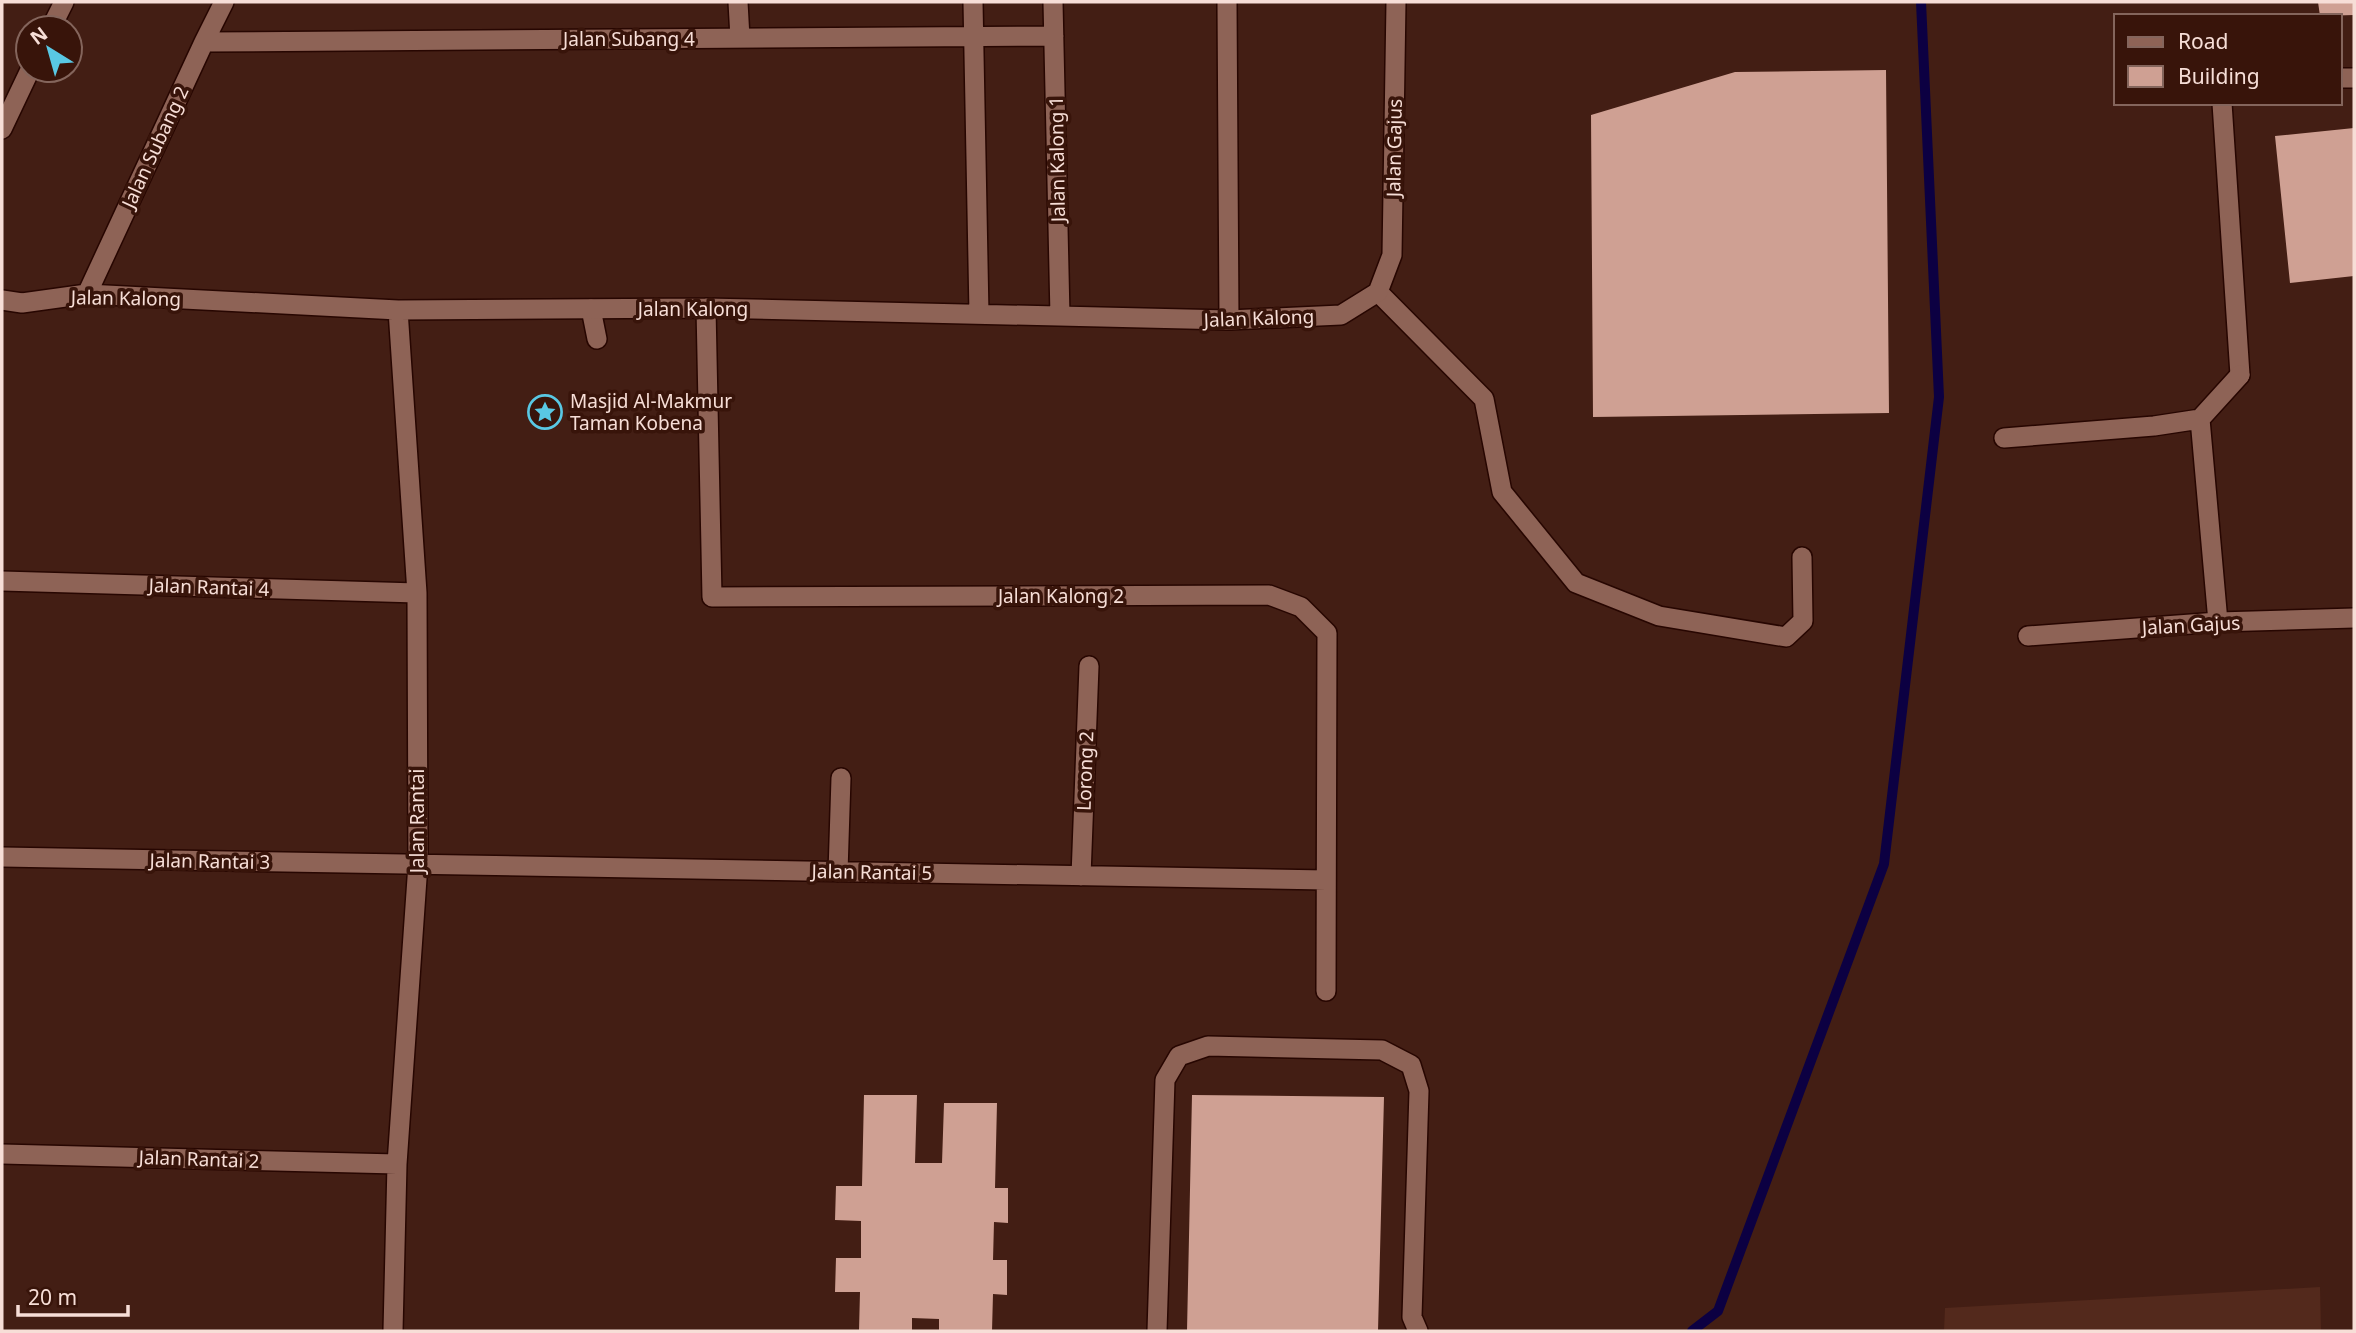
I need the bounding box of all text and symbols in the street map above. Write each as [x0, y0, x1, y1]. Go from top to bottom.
north arrow [14, 14, 84, 84]
legend [2114, 14, 2342, 105]
text: N [25, 20, 53, 50]
street label: Jalan Subang 4 [561, 26, 695, 52]
text: Road [2178, 27, 2228, 55]
text: Building [2178, 62, 2260, 90]
street label: Jalan Subang 2 [115, 82, 195, 214]
street label: Jalan Kalong 1 [1043, 96, 1071, 224]
street label: Jalan Gajus [1380, 99, 1408, 199]
street label: Jalan Kalong [69, 284, 181, 312]
street label: Jalan Kalong [636, 296, 748, 322]
street label: Jalan Kalong [1201, 303, 1315, 333]
place label: Masjid Al-Makmur Taman Kobena [570, 388, 732, 436]
place icon: Masjid Al-Makmur Taman Kobena [526, 393, 564, 431]
street label: Jalan Rantai 4 [146, 572, 270, 602]
street label: Jalan Kalong 2 [996, 583, 1124, 609]
street label: Jalan Gajus [2139, 609, 2241, 641]
street label: Lorong 2 [1071, 731, 1099, 811]
street label: Jalan Rantai [404, 769, 430, 875]
street label: Jalan Rantai 3 [148, 847, 270, 875]
street label: Jalan Rantai 5 [810, 858, 932, 886]
street label: Jalan Rantai 2 [136, 1144, 260, 1174]
scale bar [18, 1274, 128, 1318]
text: 20 m [28, 1283, 77, 1311]

